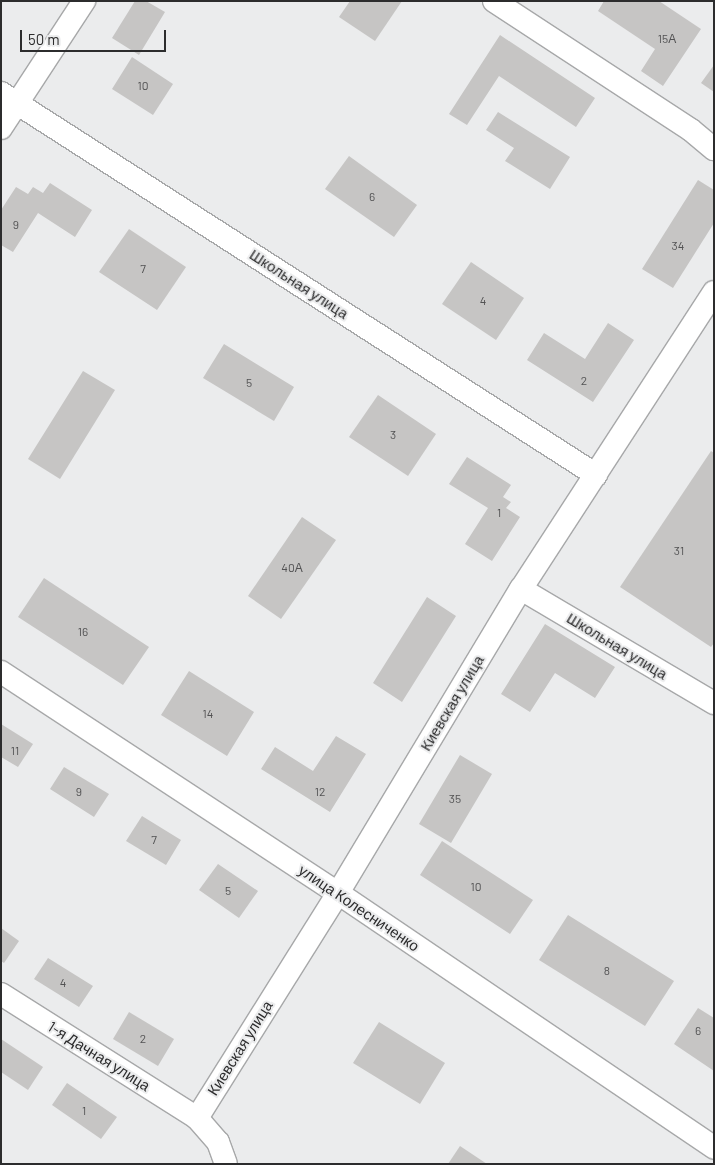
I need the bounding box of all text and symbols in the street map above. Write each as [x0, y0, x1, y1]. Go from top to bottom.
scale bar [22, 20, 169, 52]
text: 50 m [28, 30, 60, 48]
house number: 15А [658, 32, 676, 46]
house number: 10 [138, 79, 148, 93]
house number: 6 [369, 190, 375, 204]
house number: 9 [13, 218, 19, 232]
house number: 34 [672, 239, 684, 253]
street label: Школьная улица [246, 245, 352, 323]
house number: 7 [140, 262, 146, 276]
house number: 4 [480, 294, 486, 308]
house number: 2 [581, 374, 587, 388]
house number: 5 [246, 376, 252, 390]
house number: 3 [390, 428, 396, 442]
house number: 1 [497, 506, 501, 520]
house number: 31 [674, 544, 684, 558]
house number: 40А [281, 561, 303, 575]
street label: Школьная улица [563, 609, 671, 683]
house number: 16 [78, 625, 88, 639]
street label: Киевская улица [416, 652, 488, 754]
house number: 14 [203, 707, 213, 721]
house number: 11 [11, 744, 19, 758]
house number: 9 [76, 785, 82, 799]
house number: 12 [315, 785, 325, 799]
house number: 35 [449, 792, 461, 806]
house number: 7 [151, 833, 157, 847]
street label: улица Колесниченко [295, 861, 423, 955]
house number: 10 [471, 880, 481, 894]
house number: 5 [225, 884, 231, 898]
house number: 8 [604, 964, 610, 978]
house number: 4 [60, 976, 66, 990]
street label: Киевская улица [204, 997, 276, 1099]
street label: 1-я Дачная улица [45, 1017, 153, 1095]
house number: 6 [695, 1024, 701, 1038]
house number: 2 [140, 1032, 146, 1046]
house number: 1 [82, 1104, 86, 1118]

